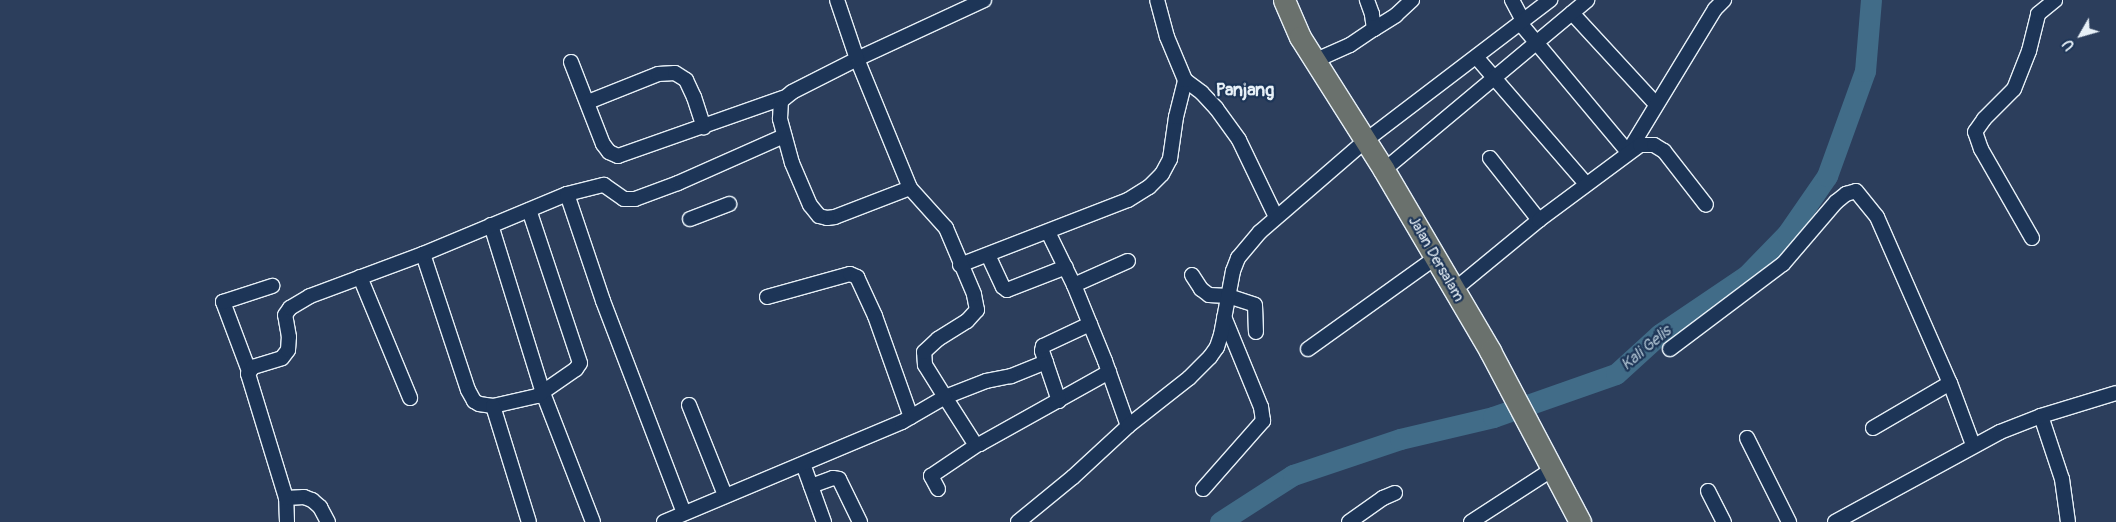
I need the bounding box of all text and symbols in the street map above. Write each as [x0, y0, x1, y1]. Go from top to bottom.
north arrow [2056, 10, 2106, 60]
text: U [2059, 36, 2078, 53]
district label: Panjang [1216, 80, 1274, 102]
street label: Jalan Dersalam [1404, 213, 1468, 305]
water label: Kali Gelis [1617, 322, 1675, 374]

